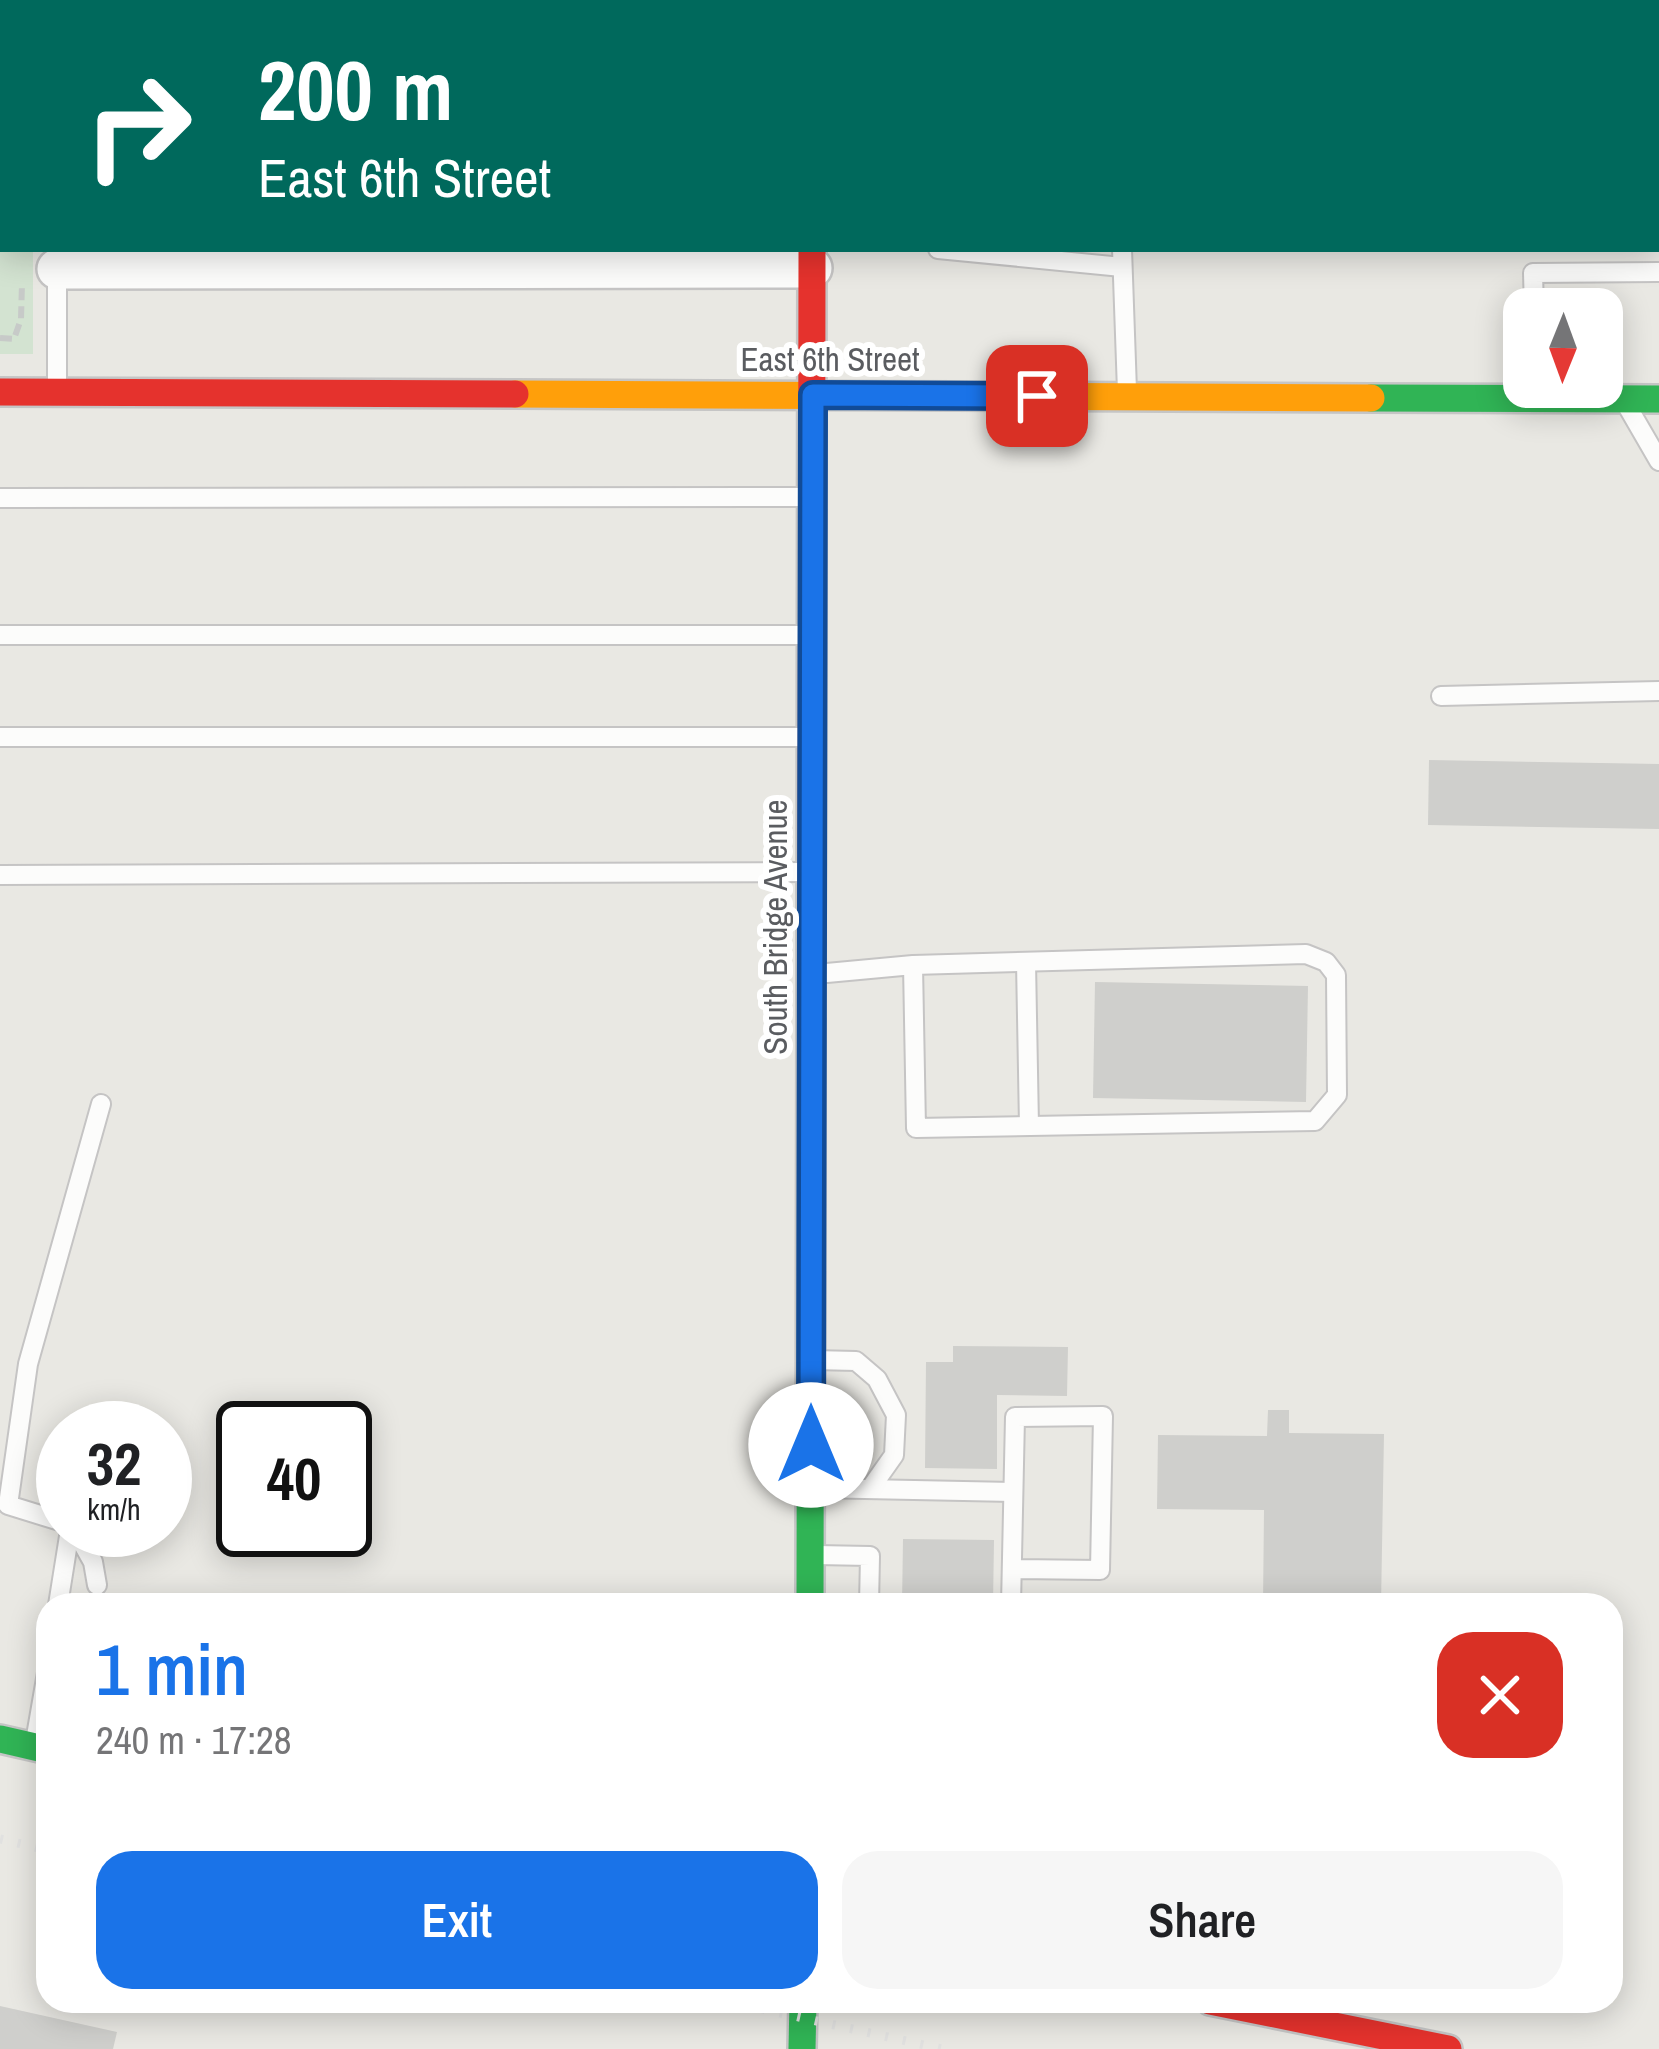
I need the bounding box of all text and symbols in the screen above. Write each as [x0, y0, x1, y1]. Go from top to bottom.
text: 200 m [258, 33, 453, 146]
icon: right [60, 48, 216, 204]
text: East 6th Street [258, 141, 551, 214]
north arrow [1503, 288, 1623, 408]
map controls [1503, 288, 1623, 408]
street label: East 6th Street [740, 337, 920, 381]
pin [986, 345, 1088, 447]
icon: arrive [1004, 363, 1070, 429]
street label: South Bridge Avenue [753, 799, 797, 1055]
position arrow [748, 1382, 874, 1508]
speed limit sign: 40 [216, 1401, 372, 1557]
text: 32 [87, 1423, 141, 1504]
text: km/h [87, 1489, 141, 1529]
text: 1 min [96, 1620, 248, 1717]
button: close [1437, 1632, 1563, 1758]
text: 240 m · 17:28 [96, 1714, 292, 1766]
button: Exit [96, 1851, 818, 1989]
button: Share [842, 1851, 1563, 1989]

